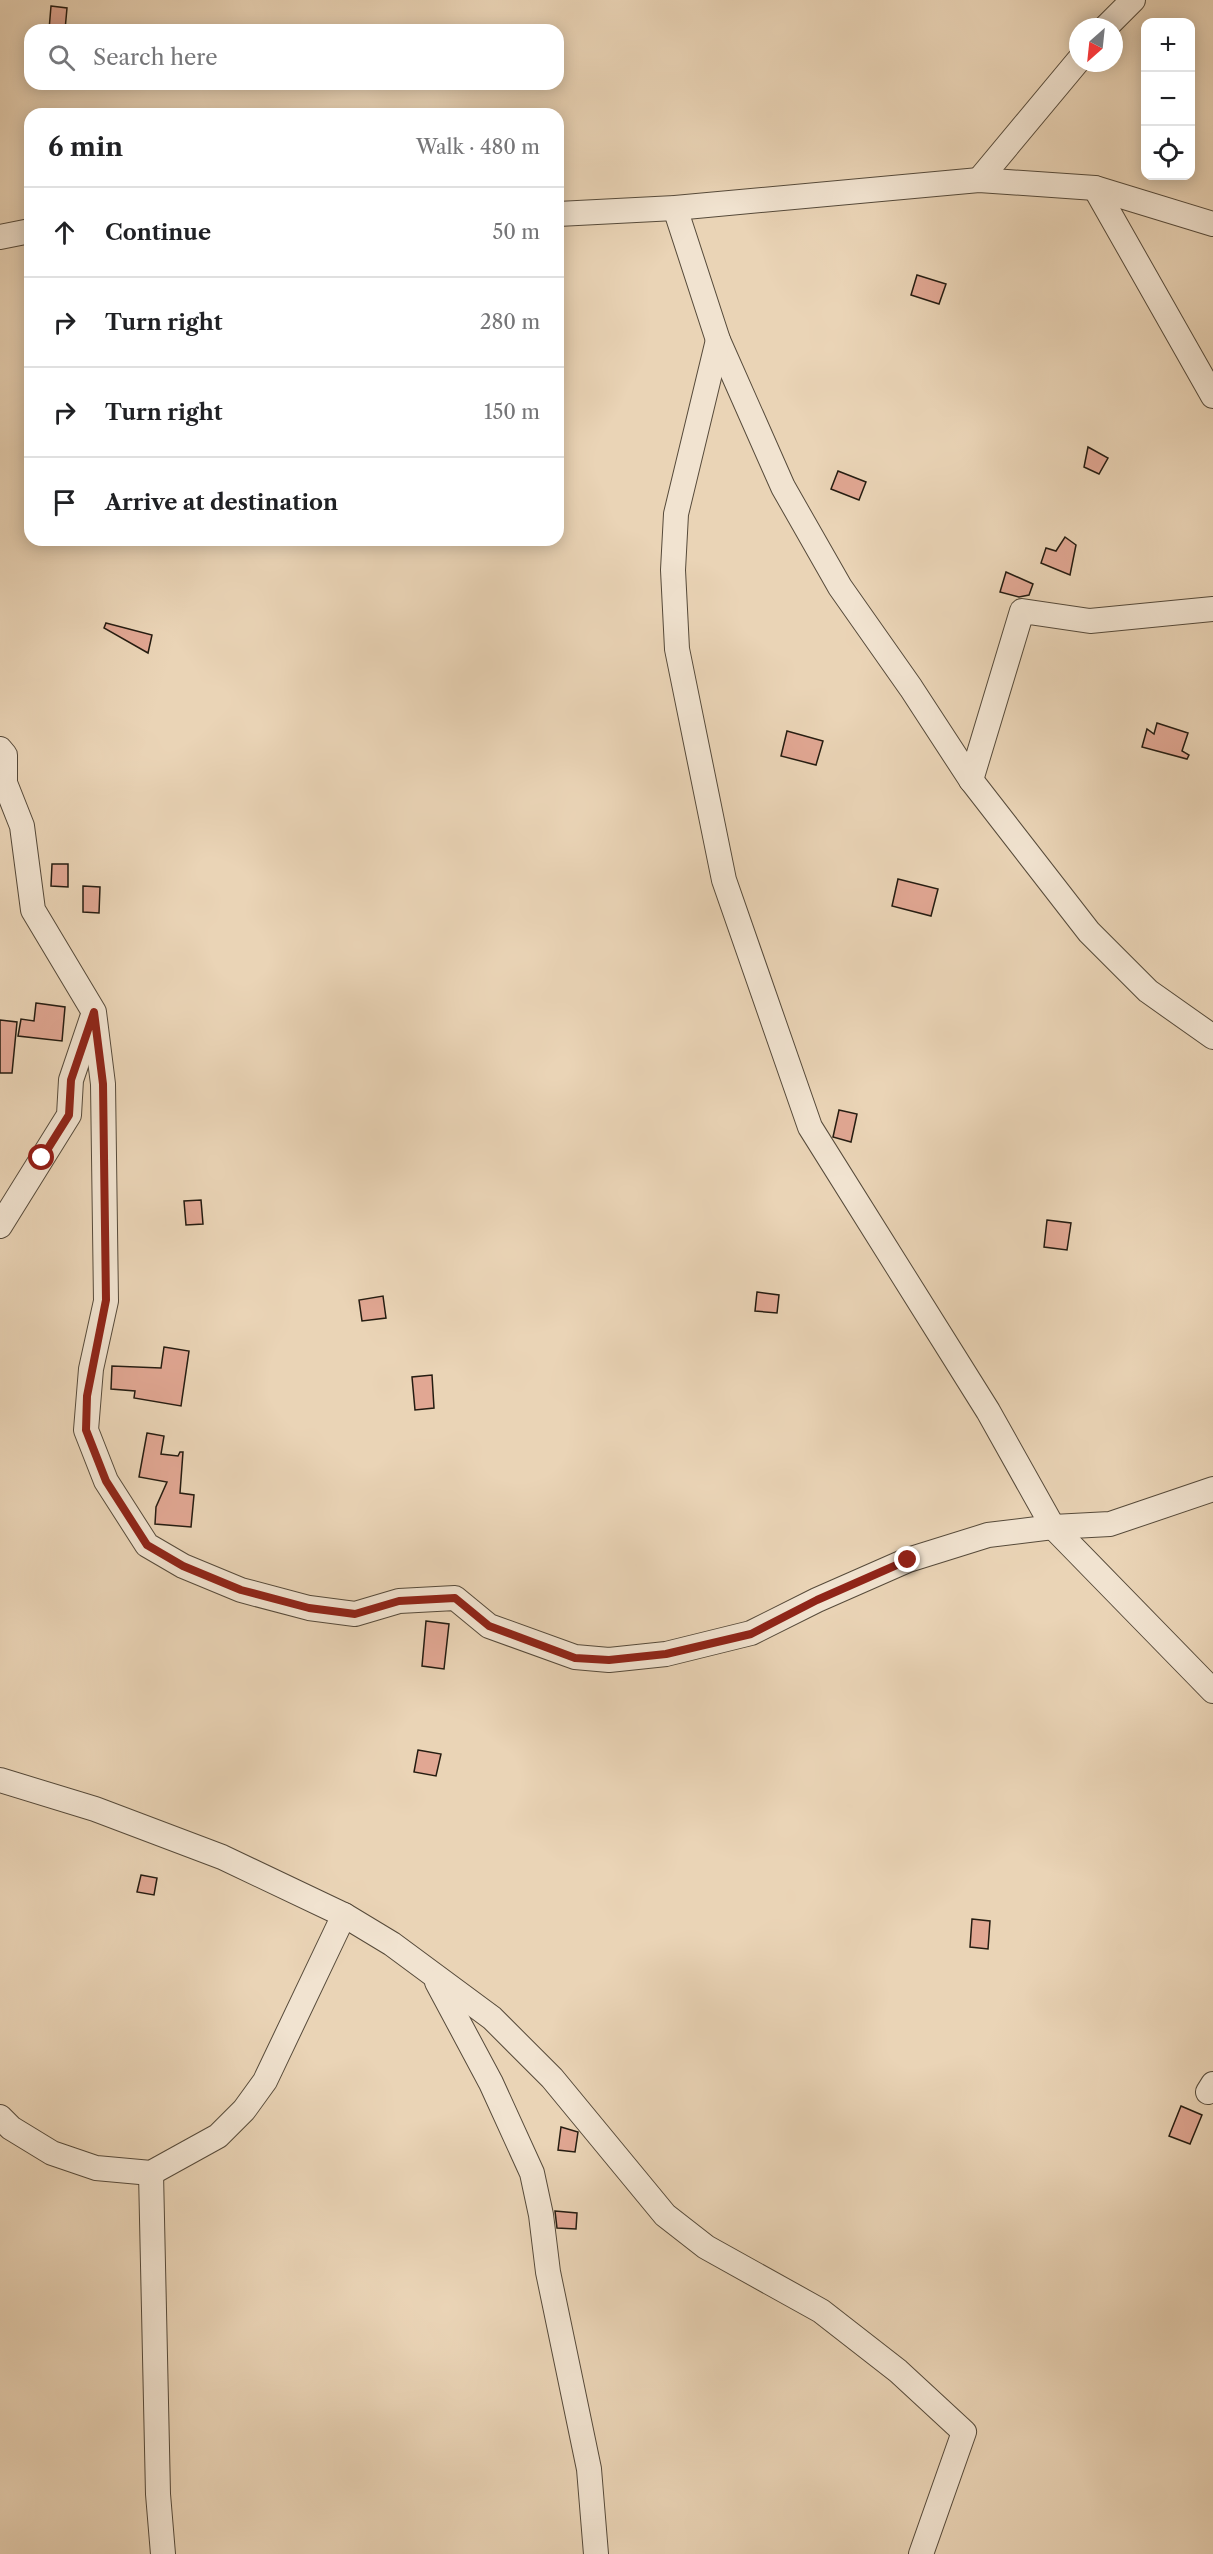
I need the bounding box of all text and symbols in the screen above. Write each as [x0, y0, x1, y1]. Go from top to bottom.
north arrow [1069, 18, 1123, 72]
map controls [1141, 18, 1195, 180]
button: + [1141, 18, 1195, 72]
search box [24, 24, 564, 90]
icon: search [45, 41, 78, 74]
text: Search here [93, 44, 218, 71]
button: − [1141, 72, 1195, 126]
button: locate [1141, 126, 1195, 180]
text: 6 min [48, 131, 123, 163]
text: Walk · 480 m [416, 135, 540, 159]
icon: ahead [48, 216, 81, 249]
text: Continue [105, 219, 211, 246]
text: 50 m [493, 220, 540, 244]
icon: right [48, 306, 81, 339]
text: Turn right [105, 309, 223, 336]
text: 280 m [480, 310, 540, 334]
icon: right [48, 396, 81, 429]
text: Turn right [105, 399, 223, 426]
text: 150 m [484, 400, 540, 424]
icon: arrive [48, 486, 81, 519]
text: Arrive at destination [105, 489, 338, 516]
route start [28, 1144, 54, 1170]
route end [894, 1546, 920, 1572]

